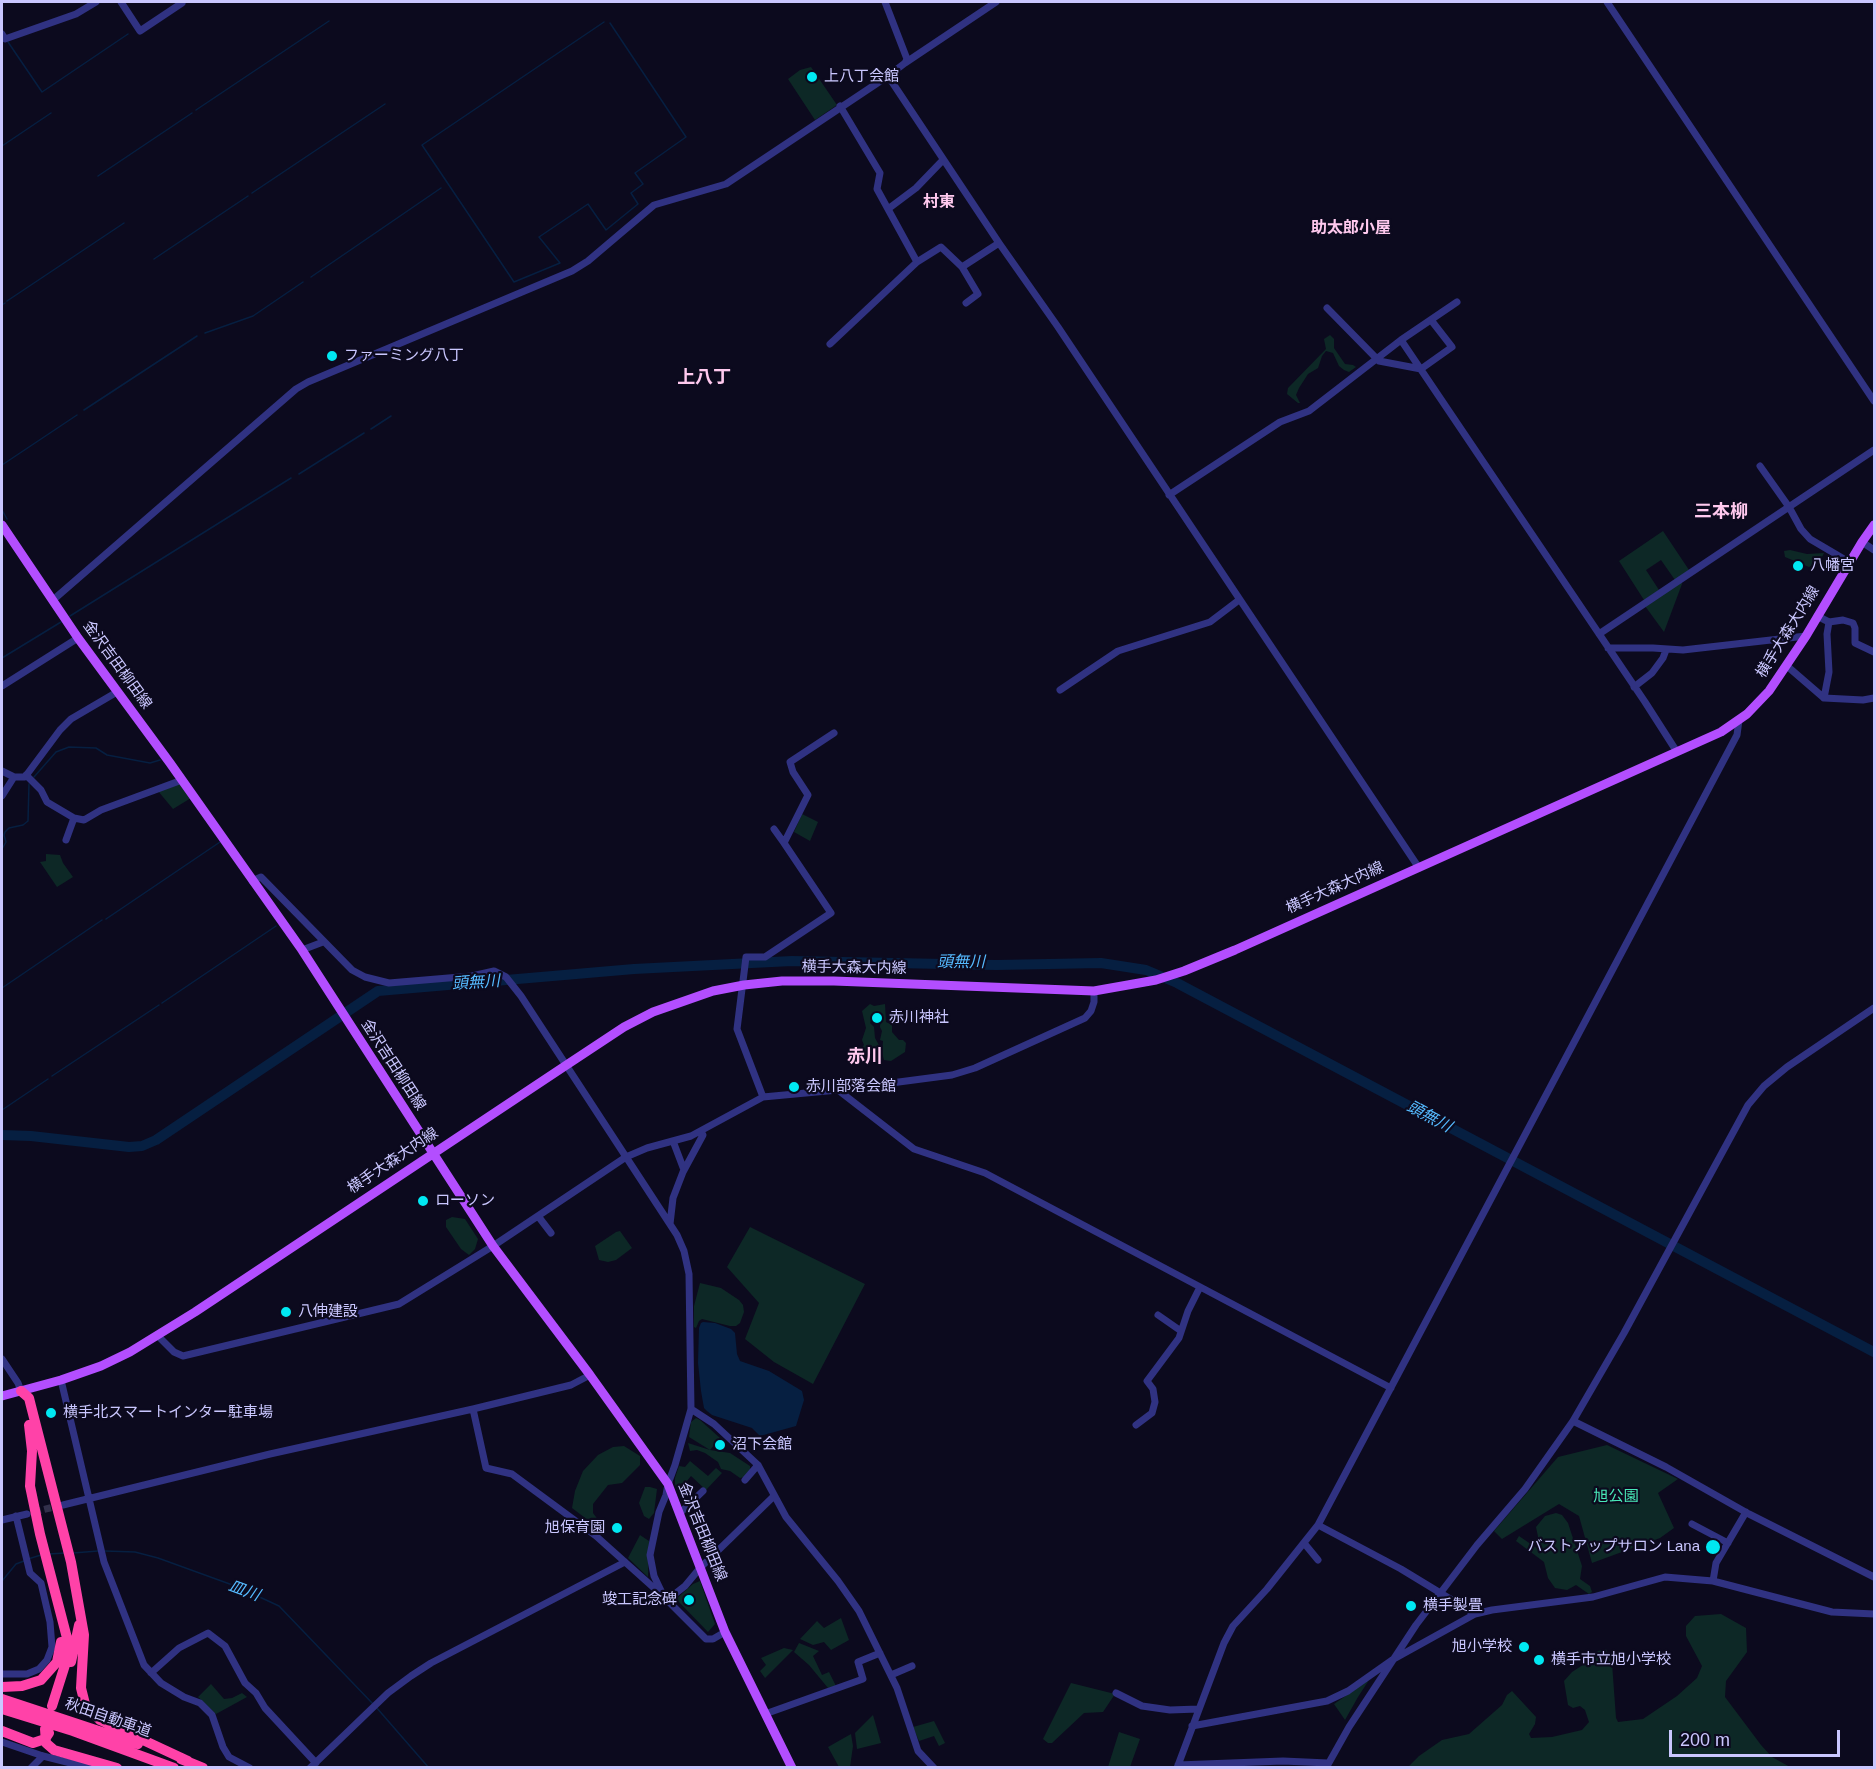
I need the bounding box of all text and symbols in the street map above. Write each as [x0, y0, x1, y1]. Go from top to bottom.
place label: 上八丁会館 [824, 68, 899, 86]
marker: 上八丁会館 [805, 70, 819, 84]
district label: 村東 [923, 193, 955, 213]
district label: 助太郎小屋 [1311, 219, 1391, 239]
place label: ファーミング八丁 [344, 347, 464, 365]
marker: ファーミング八丁 [325, 349, 339, 363]
district label: 上八丁 [677, 367, 731, 389]
district label: 三本柳 [1694, 501, 1748, 523]
place label: 八幡宮 [1810, 557, 1855, 575]
marker: 八幡宮 [1791, 559, 1805, 573]
street label: 横手大森大内線 [1753, 583, 1823, 681]
street label: 金沢吉田柳田線 [79, 617, 155, 713]
street label: 横手大森大内線 [1283, 858, 1387, 918]
water label: 頭無川 [937, 953, 985, 973]
street label: 横手大森大内線 [801, 958, 907, 978]
water label: 頭無川 [451, 972, 501, 994]
place label: 赤川神社 [889, 1009, 949, 1027]
marker: 赤川神社 [870, 1011, 884, 1025]
street label: 金沢吉田柳田線 [357, 1016, 429, 1114]
district label: 赤川 [847, 1046, 883, 1068]
place label: 赤川部落会館 [806, 1078, 896, 1096]
marker: 赤川部落会館 [787, 1080, 801, 1094]
water label: 頭無川 [1403, 1097, 1455, 1137]
street label: 横手大森大内線 [344, 1124, 442, 1198]
place label: ローソン [435, 1192, 495, 1210]
marker: ローソン [416, 1194, 430, 1208]
place label: 八伸建設 [298, 1303, 358, 1321]
marker: 八伸建設 [279, 1305, 293, 1319]
place label: 横手北スマートインター駐車場 [63, 1404, 273, 1422]
marker: 横手北スマートインター駐車場 [44, 1406, 58, 1420]
place label: 沼下会館 [732, 1436, 792, 1454]
marker: 沼下会館 [713, 1438, 727, 1452]
street label: 金沢吉田柳田線 [674, 1480, 730, 1584]
park label: 旭公園 [1594, 1488, 1638, 1506]
place label: 旭保育園 [545, 1519, 605, 1537]
marker: 旭保育園 [610, 1521, 624, 1535]
place label: バストアップサロン Lana [1527, 1538, 1700, 1556]
marker: バストアップサロン Lana [1704, 1538, 1722, 1556]
water label: 皿川 [226, 1577, 262, 1605]
place label: 竣工記念碑 [602, 1591, 677, 1609]
marker: 竣工記念碑 [682, 1593, 696, 1607]
place label: 横手製畳 [1423, 1597, 1483, 1615]
marker: 横手製畳 [1404, 1599, 1418, 1613]
place label: 旭小学校 [1452, 1638, 1512, 1656]
marker: 旭小学校 [1517, 1640, 1531, 1654]
place label: 横手市立旭小学校 [1551, 1651, 1671, 1669]
marker: 横手市立旭小学校 [1532, 1653, 1546, 1667]
street label: 秋田自動車道 [63, 1695, 153, 1741]
scale bar [1672, 1718, 1843, 1756]
text: 200 m [1680, 1730, 1730, 1750]

